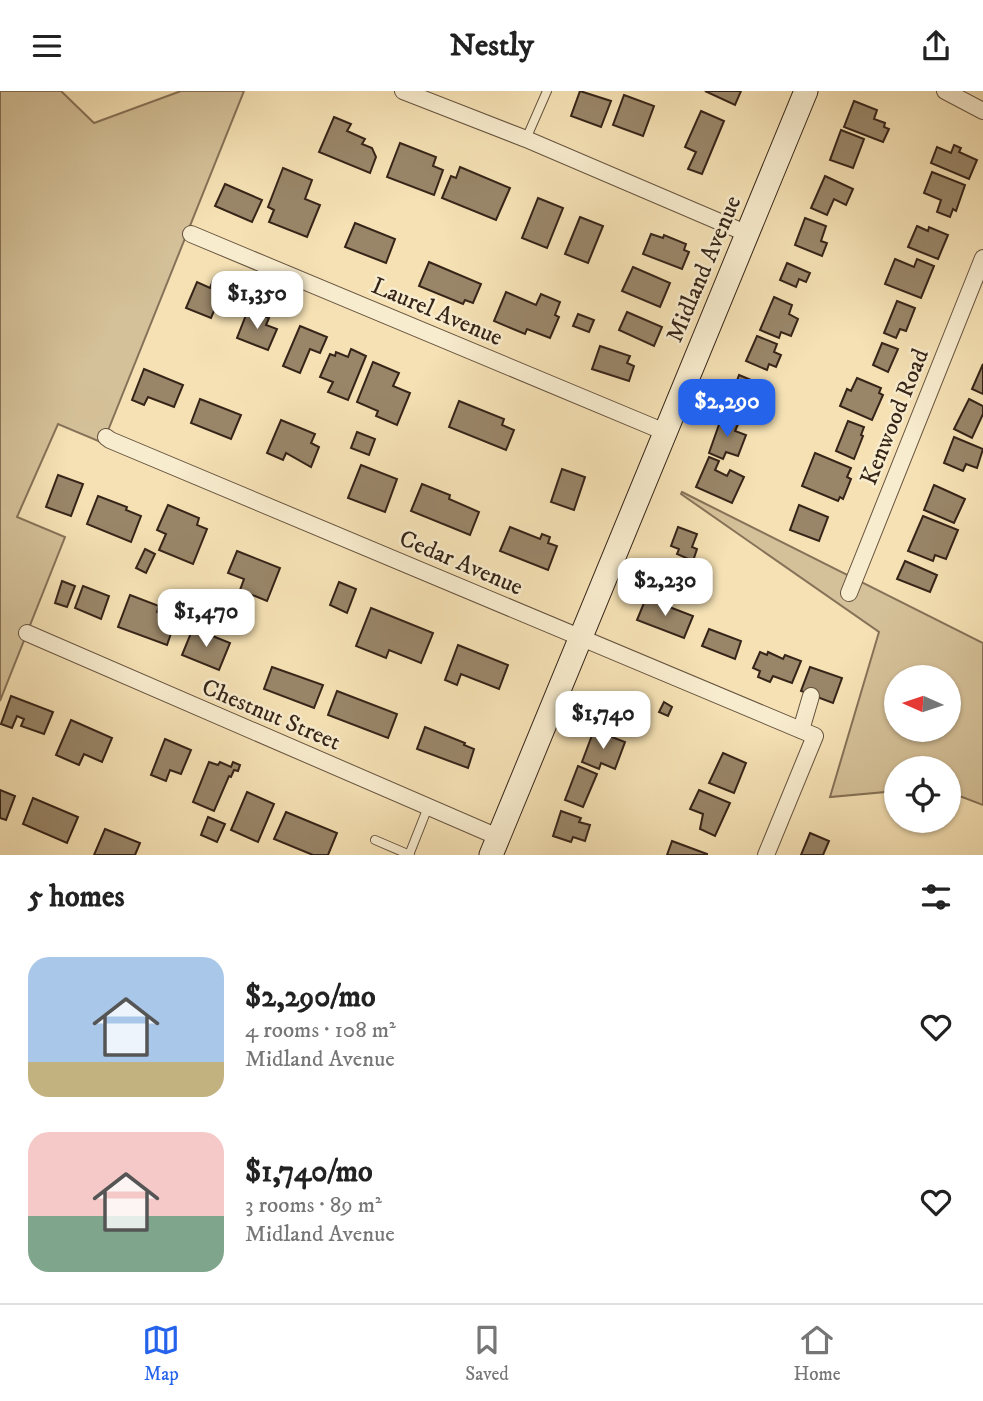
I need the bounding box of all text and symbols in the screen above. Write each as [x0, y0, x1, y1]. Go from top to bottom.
text: Nestly [449, 26, 534, 66]
icon: menu [28, 27, 66, 65]
icon: share [917, 27, 955, 65]
street label: Midland Avenue [660, 191, 748, 347]
pin: $1,350 [200, 271, 314, 331]
street label: Laurel Avenue [367, 271, 507, 353]
text: $1,350 [227, 279, 287, 308]
street label: Kenwood Road [854, 344, 936, 490]
pin: $2,290 [670, 379, 784, 439]
text: $2,290 [694, 387, 760, 416]
street label: Cedar Avenue [395, 524, 527, 602]
pin: $2,230 [608, 559, 722, 618]
text: $2,230 [634, 566, 696, 595]
pin: $1,470 [149, 589, 263, 649]
text: $1,470 [174, 597, 238, 626]
north arrow [884, 665, 961, 742]
map controls [884, 665, 961, 833]
street label: Chestnut Street [197, 672, 345, 758]
pin: $1,740 [546, 691, 660, 751]
text: $1,740 [571, 699, 635, 728]
button: locate [884, 756, 961, 833]
icon: filters [917, 878, 955, 916]
text: 5 homes [28, 879, 124, 916]
text: $2,290/mo [245, 979, 376, 1016]
icon: home [84, 985, 168, 1069]
icon: heart [917, 1008, 955, 1046]
text: 4 rooms · 108 m² [245, 1016, 396, 1045]
text: Midland Avenue [245, 1045, 395, 1074]
text: $1,740/mo [245, 1154, 373, 1191]
icon: home [84, 1160, 168, 1244]
icon: heart [917, 1183, 955, 1221]
text: 3 rooms · 89 m² [245, 1191, 382, 1220]
text: Midland Avenue [245, 1220, 395, 1249]
tab: Map [142, 1321, 180, 1386]
tab: Saved [465, 1321, 509, 1386]
tab: Home [794, 1321, 841, 1386]

